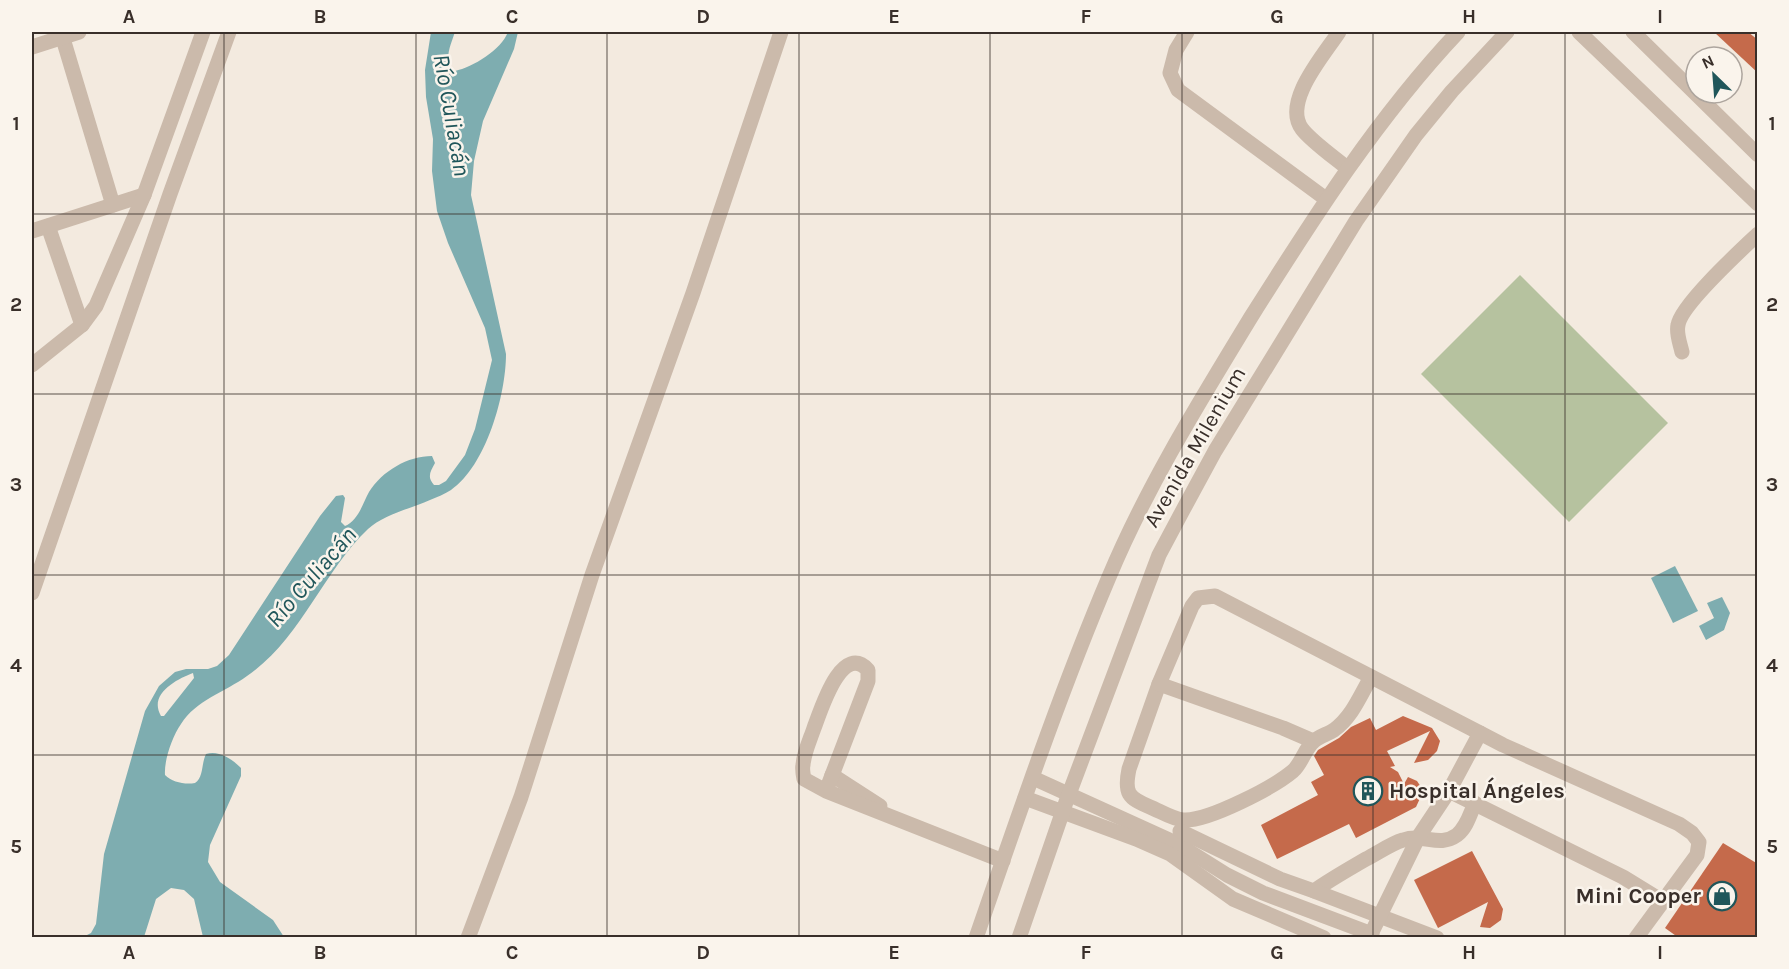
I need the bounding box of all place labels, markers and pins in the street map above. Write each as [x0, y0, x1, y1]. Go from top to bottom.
building icon: Hospital Ángeles [1352, 775, 1384, 807]
place label: Hospital Ángeles [1389, 777, 1565, 804]
shop icon: Mini Cooper [1706, 880, 1738, 912]
place label: Mini Cooper [1576, 883, 1701, 909]

